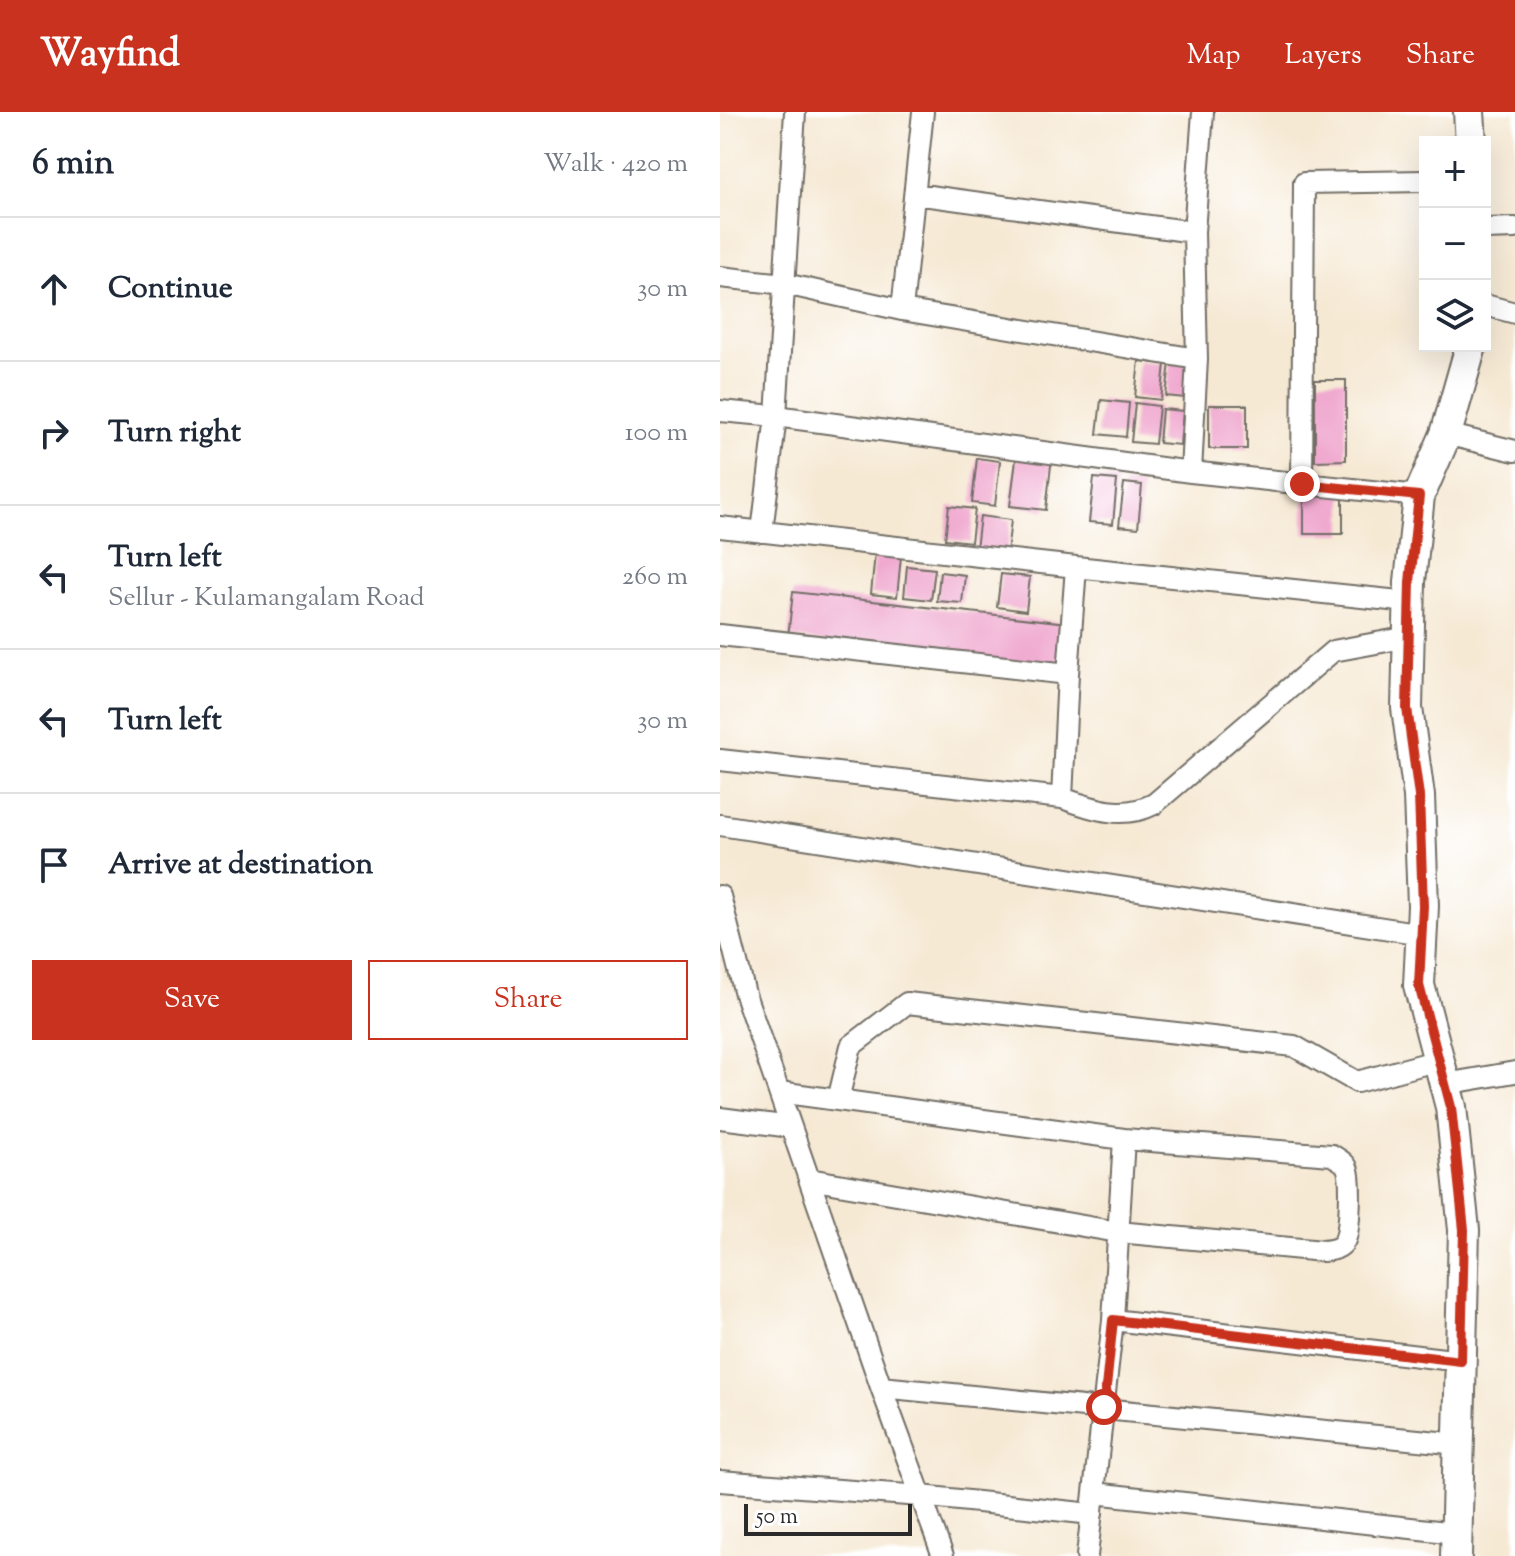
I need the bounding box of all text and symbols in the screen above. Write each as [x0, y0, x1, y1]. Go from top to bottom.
text: Wayfind [40, 29, 180, 83]
text: Map [1187, 36, 1240, 76]
text: Layers [1284, 36, 1362, 76]
text: Share [1406, 36, 1475, 76]
map controls [1419, 136, 1491, 352]
button: + [1419, 136, 1491, 208]
text: 6 min [32, 140, 114, 189]
text: Walk · 420 m [543, 146, 688, 183]
button: − [1419, 208, 1491, 280]
icon: ahead [32, 267, 76, 311]
text: Continue [108, 268, 233, 311]
text: 30 m [637, 271, 688, 308]
button: layers [1419, 280, 1491, 352]
icon: right [32, 411, 76, 455]
text: Turn right [108, 412, 241, 455]
text: 100 m [625, 415, 688, 452]
route end [1284, 466, 1320, 502]
text: Turn left [108, 537, 222, 580]
icon: left [32, 555, 76, 599]
text: 260 m [622, 559, 688, 596]
text: Sellur - Kulamangalam Road [108, 580, 425, 617]
icon: left [32, 699, 76, 743]
text: Turn left [108, 700, 222, 743]
text: 30 m [637, 703, 688, 740]
icon: arrive [32, 843, 76, 887]
text: Arrive at destination [108, 844, 373, 887]
button: Save [32, 960, 352, 1040]
button: Share [368, 960, 688, 1040]
route start [1086, 1389, 1122, 1425]
scale bar [744, 1500, 912, 1536]
text: 50 m [756, 1502, 798, 1534]

